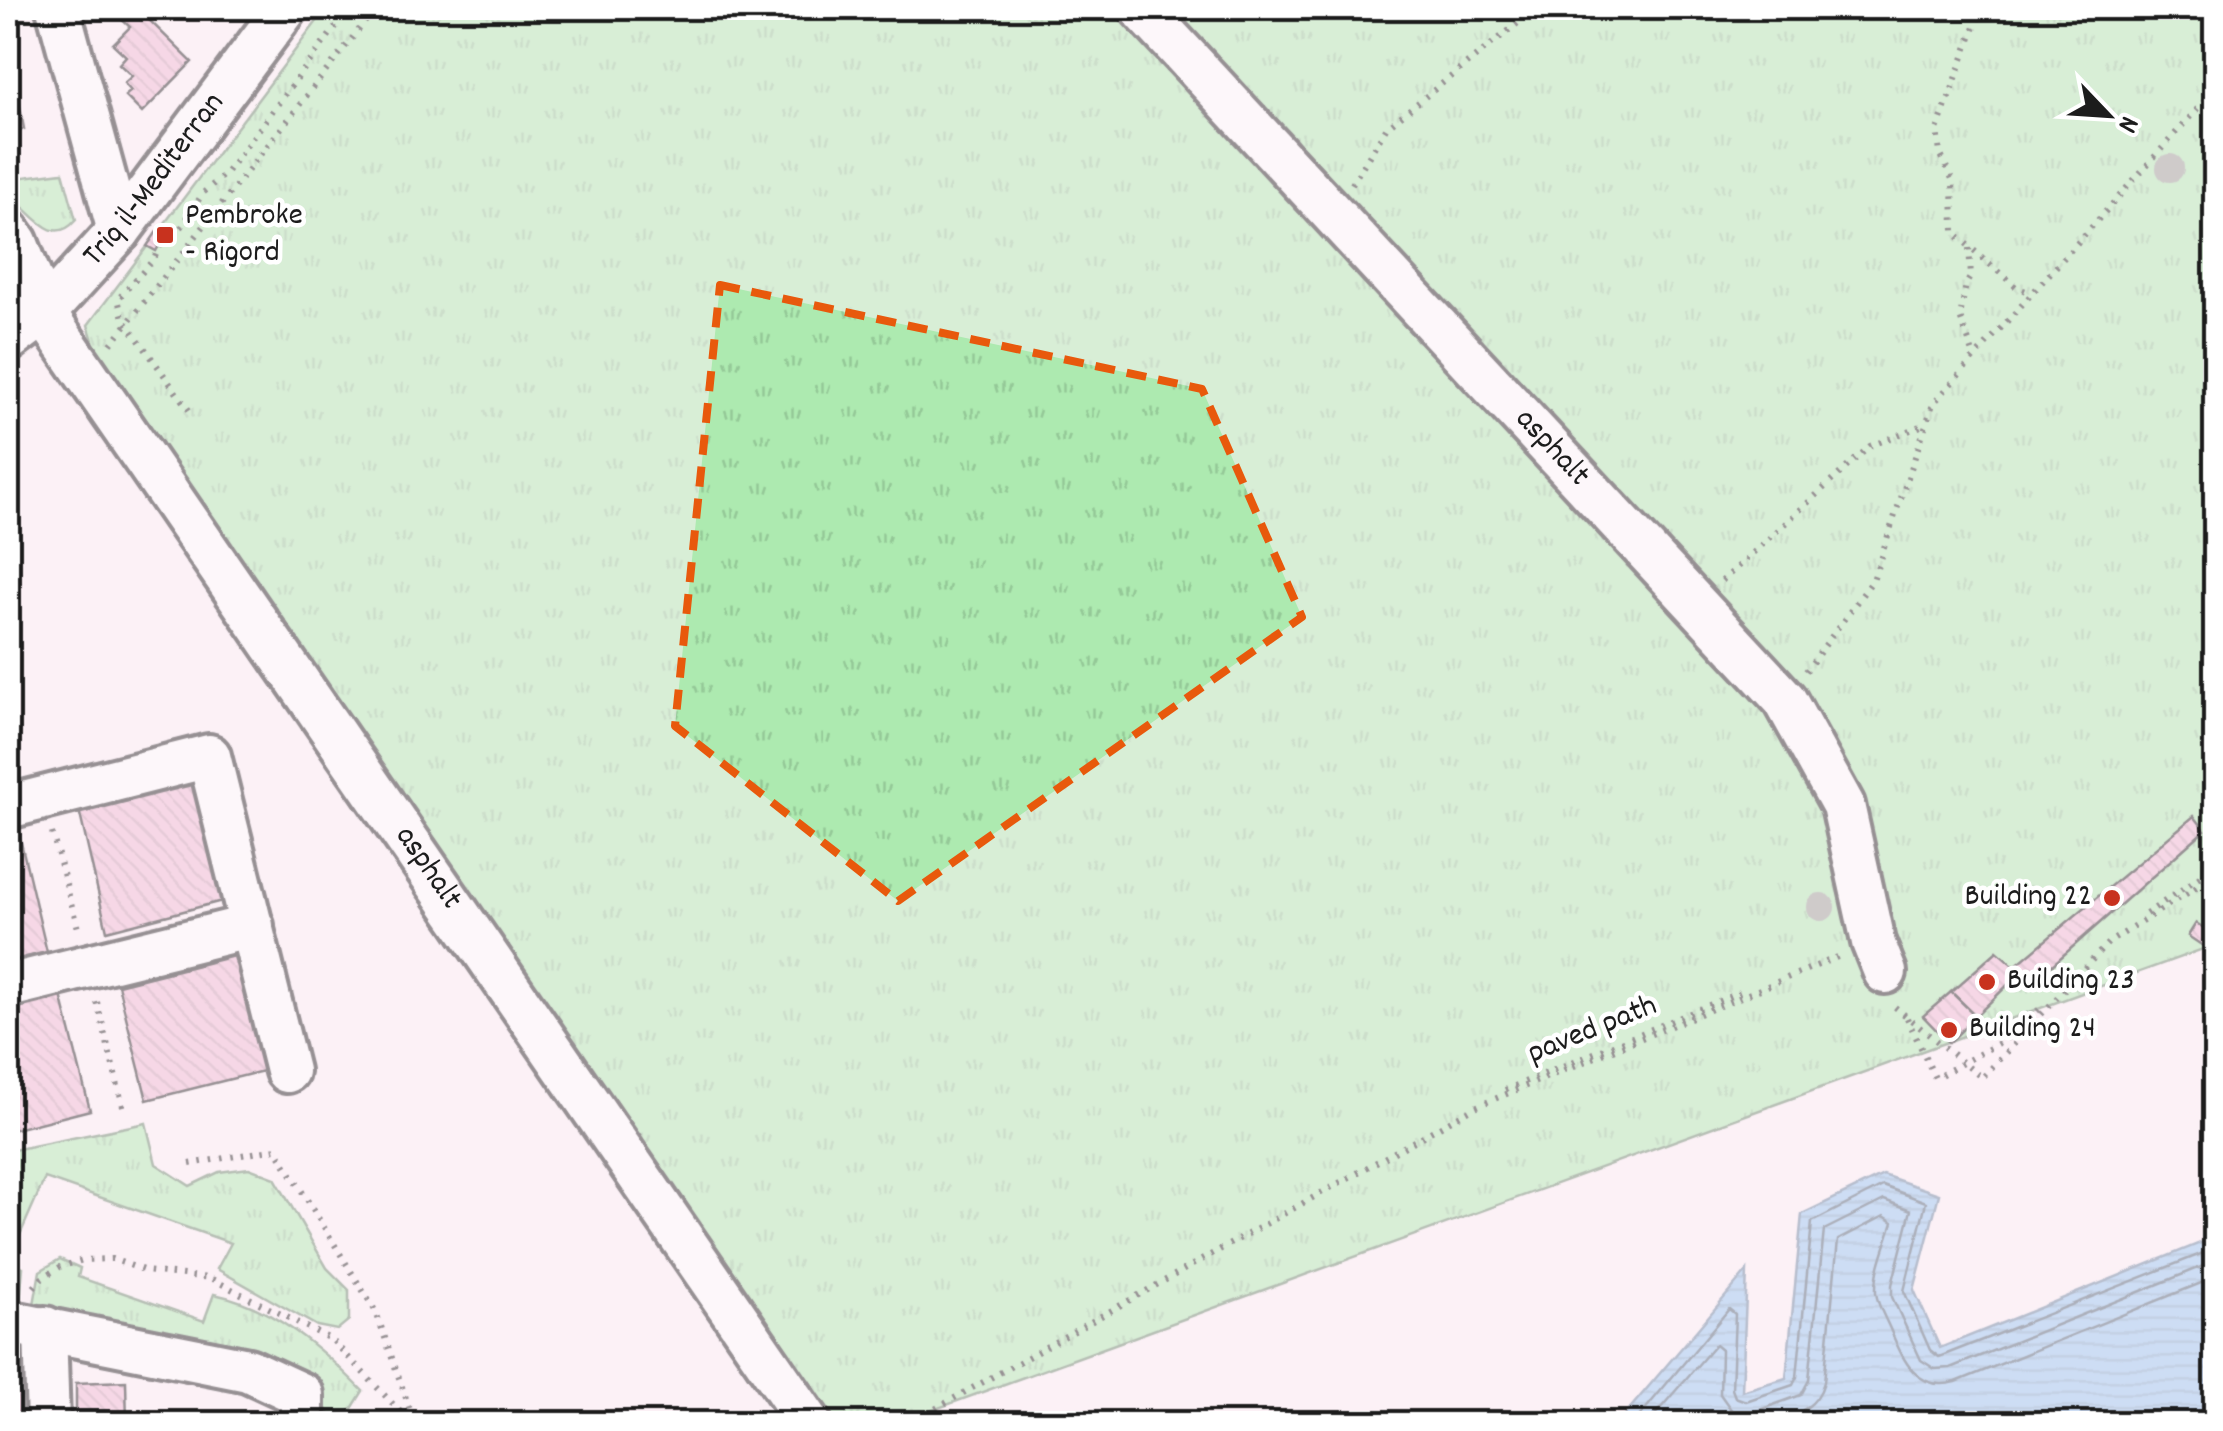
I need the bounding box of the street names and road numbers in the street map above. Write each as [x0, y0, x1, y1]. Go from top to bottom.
street label: Triq il-Mediterran [73, 84, 237, 278]
street label: asphalt [1503, 399, 1600, 498]
street label: asphalt [382, 818, 472, 920]
street label: paved path [1521, 984, 1665, 1078]

